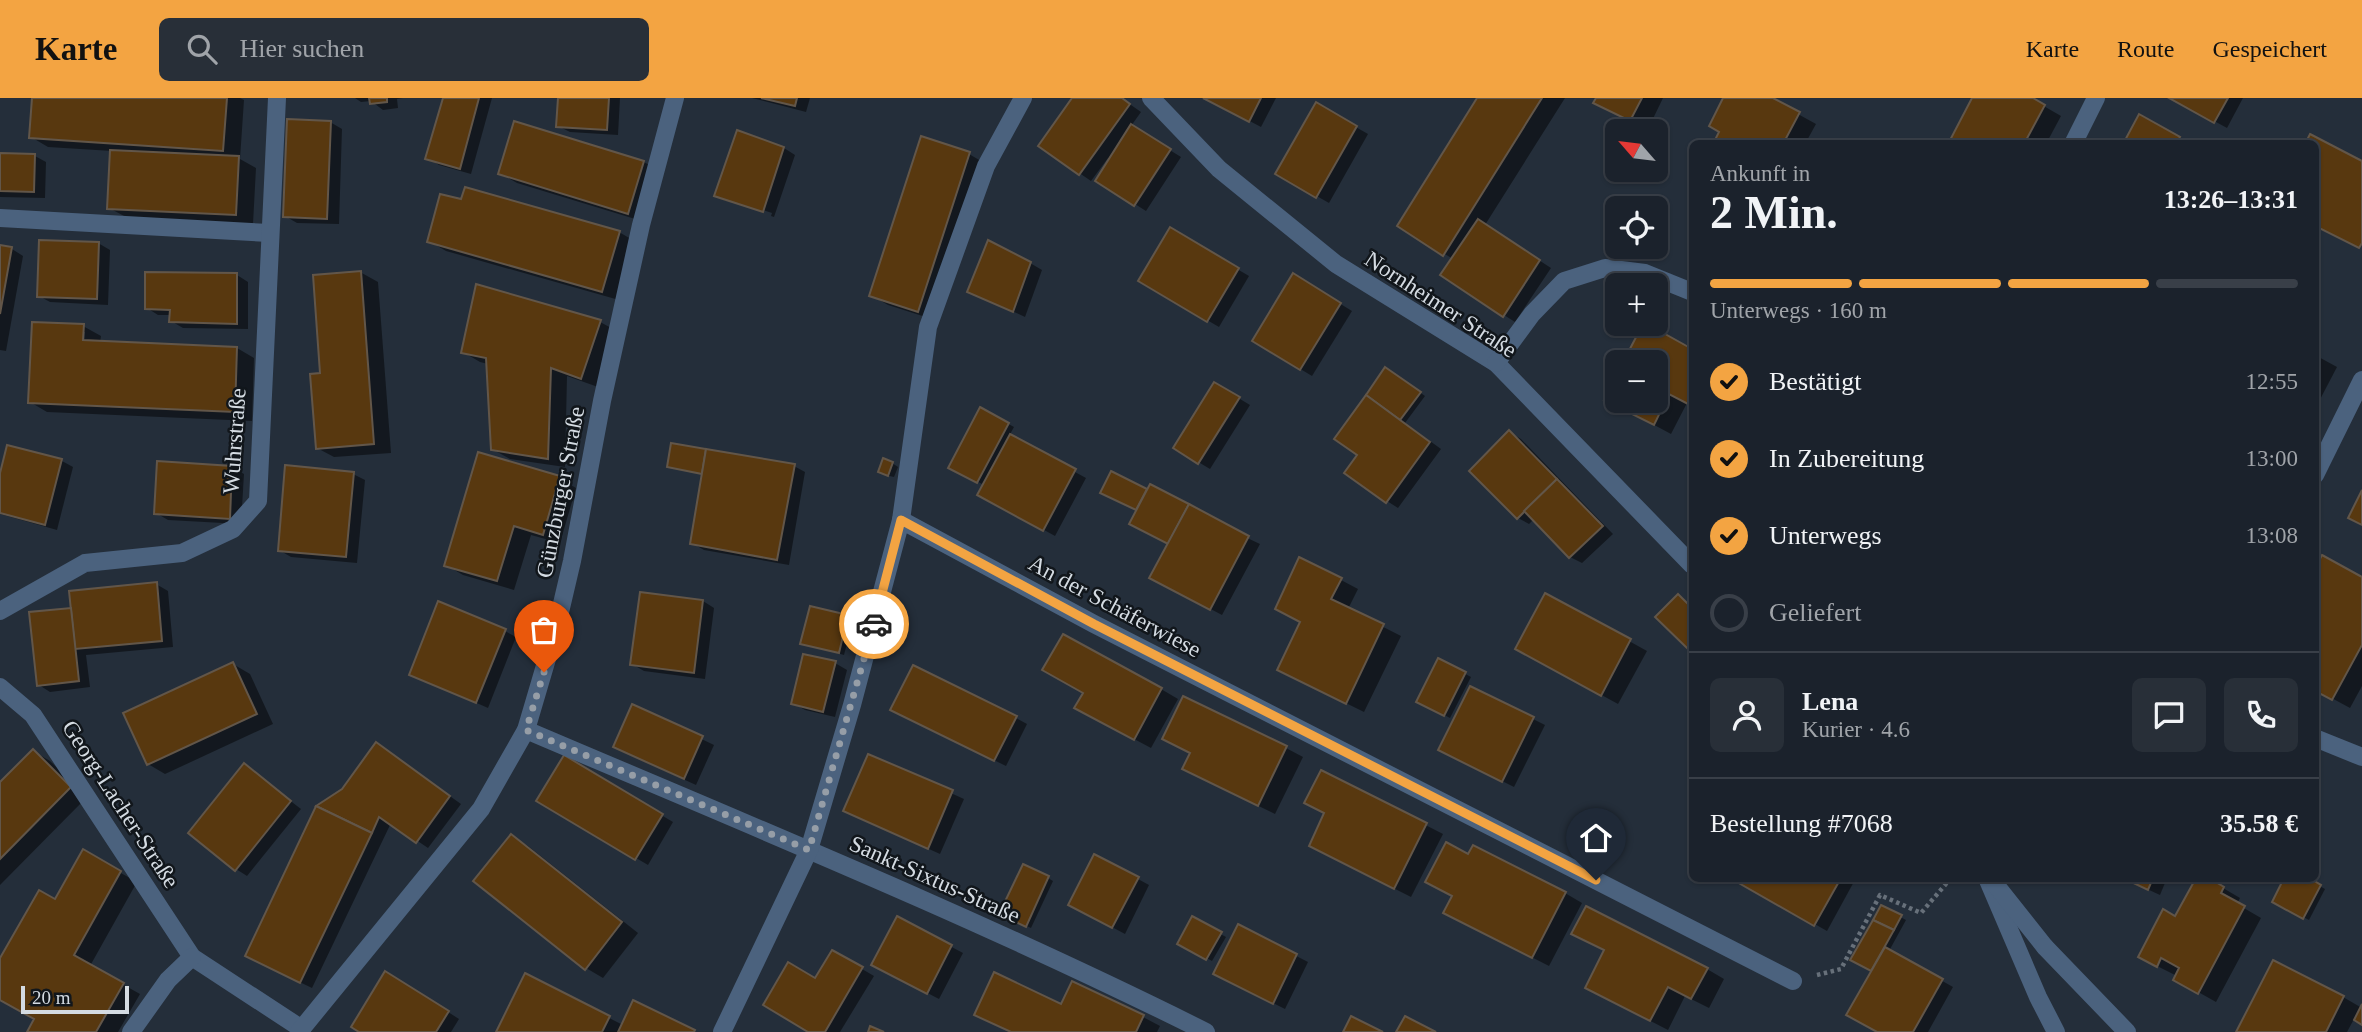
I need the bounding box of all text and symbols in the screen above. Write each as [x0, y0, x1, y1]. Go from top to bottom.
search box [159, 18, 649, 81]
icon: search [183, 30, 221, 68]
text: Karte [35, 31, 117, 67]
text: Hier suchen [239, 34, 364, 63]
text: Karte [2026, 36, 2079, 62]
text: Route [2117, 36, 2174, 62]
text: Gespeichert [2212, 36, 2327, 62]
north arrow [1605, 119, 1668, 182]
map controls [1605, 119, 1668, 413]
text: Ankunft in [1710, 161, 1810, 186]
text: 13:26–13:31 [2164, 185, 2298, 214]
text: 2 Min. [1710, 187, 1838, 238]
button: locate [1605, 196, 1668, 259]
street label: Nornheimer Straße [1360, 246, 1521, 363]
button: + [1605, 273, 1668, 336]
text: Unterwegs · 160 m [1710, 298, 1887, 323]
button: − [1605, 350, 1668, 413]
icon: check [1710, 363, 1748, 401]
text: Bestätigt [1769, 367, 1861, 396]
text: 12:55 [2246, 369, 2298, 394]
street label: Wuhrstraße [218, 387, 251, 495]
street label: Günzburger Straße [532, 404, 589, 580]
icon: check [1710, 440, 1748, 478]
text: In Zubereitung [1769, 444, 1924, 473]
text: 13:00 [2246, 446, 2298, 471]
icon: check [1710, 517, 1748, 555]
text: Unterwegs [1769, 521, 1882, 550]
text: 13:08 [2246, 523, 2298, 548]
street label: An der Schäferwiese [1024, 550, 1205, 662]
courier [839, 589, 909, 659]
text: Geliefert [1769, 598, 1861, 627]
pin [514, 600, 574, 672]
icon: car [855, 605, 893, 643]
icon: bag [525, 611, 563, 649]
button: person [1710, 678, 1784, 752]
button: chat [2132, 678, 2206, 752]
button: phone [2224, 678, 2298, 752]
text: Lena [1802, 687, 1858, 716]
street label: Georg-Lacher-Straße [57, 716, 184, 893]
text: Kurier · 4.6 [1802, 717, 1910, 742]
pin [1566, 808, 1626, 880]
text: Bestellung #7068 [1710, 809, 1893, 838]
text: 35.58 € [2220, 809, 2298, 838]
icon: home [1577, 819, 1615, 857]
street label: Sankt-Sixtus-Straße [846, 831, 1024, 928]
scale bar [21, 983, 130, 1015]
text: 20 m [32, 987, 71, 1008]

